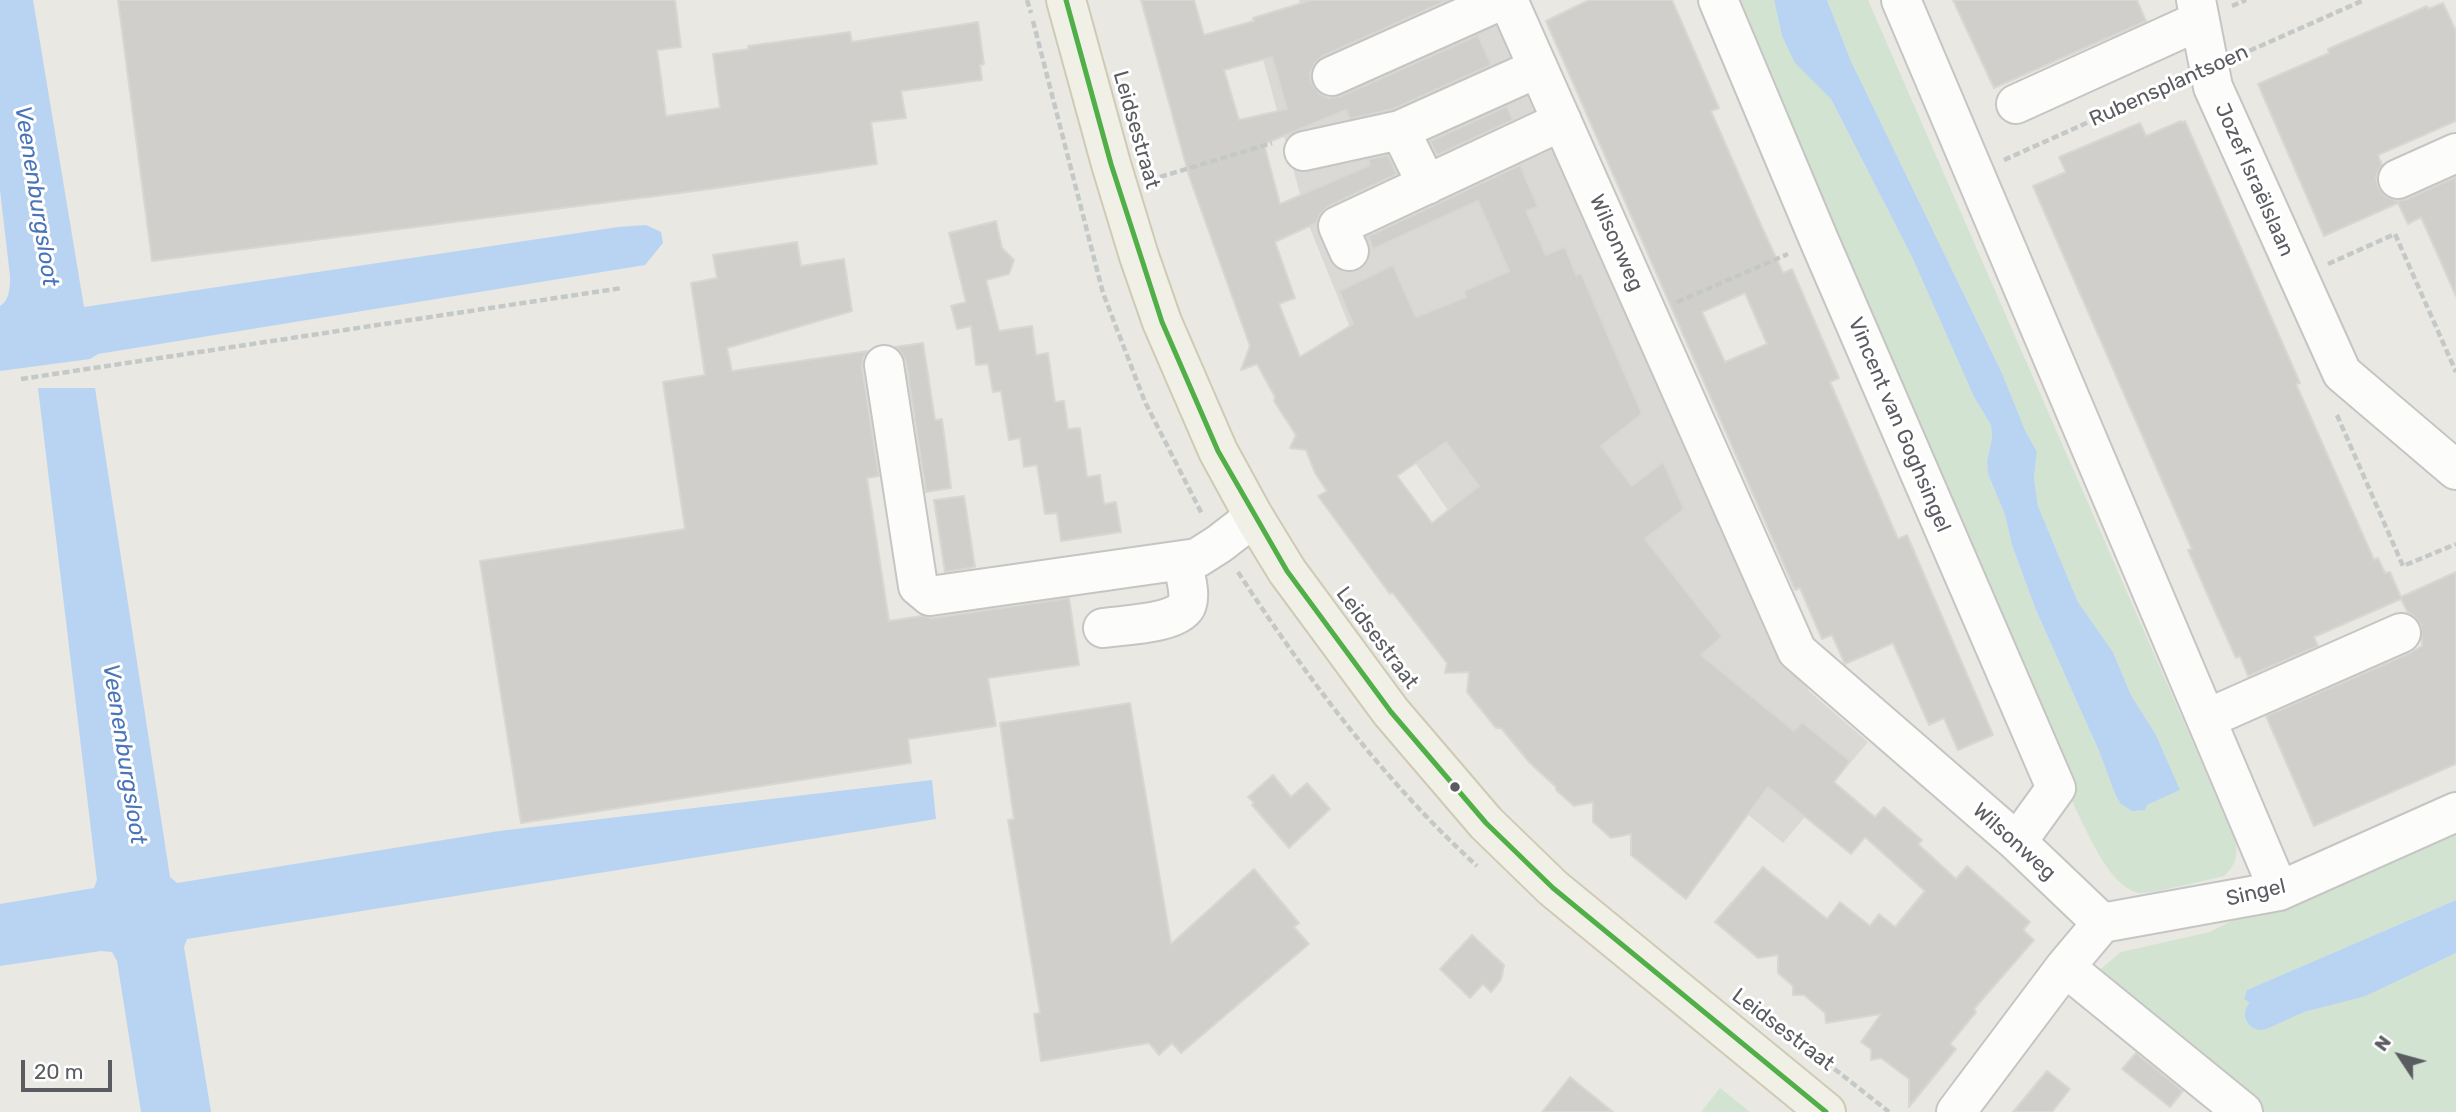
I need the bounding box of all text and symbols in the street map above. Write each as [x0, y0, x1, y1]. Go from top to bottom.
street label: Rubensplantsoen [2086, 40, 2252, 132]
street label: Leidsestraat [1107, 68, 1165, 192]
street label: Jozef Israëlslaan [2209, 99, 2299, 261]
water label: Veenenburgsloot [8, 104, 64, 288]
street label: Wilsonweg [1584, 191, 1648, 295]
street label: Vincent van Goghsingel [1842, 314, 1956, 536]
street label: Leidsestraat [1330, 582, 1424, 694]
water label: Veenenburgsloot [96, 662, 152, 846]
unlabelled marker [1448, 780, 1462, 794]
street label: Wilsonweg [1967, 798, 2061, 886]
street label: Singel [2224, 874, 2288, 912]
street label: Leidsestraat [1727, 983, 1839, 1077]
north arrow [2365, 1021, 2435, 1091]
text: N [2369, 1031, 2396, 1056]
scale bar [24, 1046, 116, 1090]
text: 20 m [34, 1059, 83, 1084]

